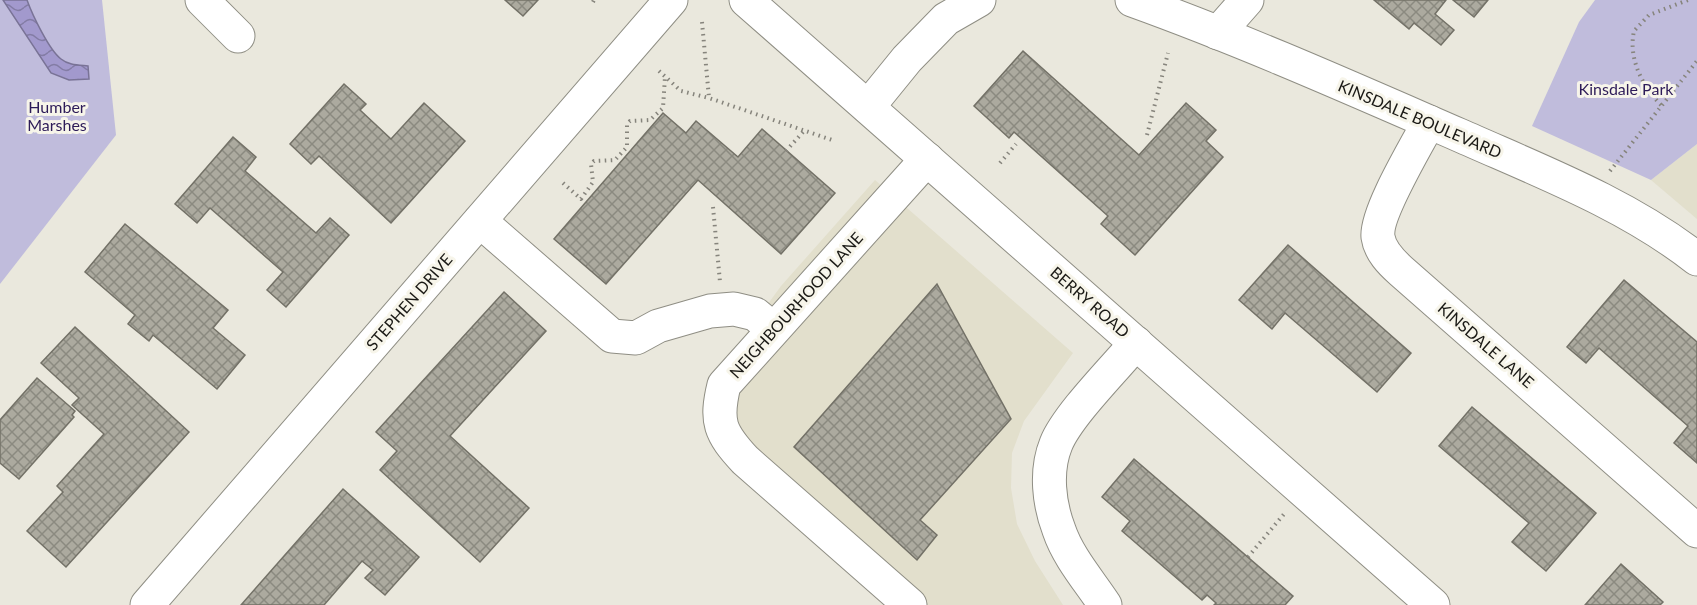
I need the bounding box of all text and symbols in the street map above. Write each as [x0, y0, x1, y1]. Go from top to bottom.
street label: KINSDALE BOULEVARD [1336, 75, 1505, 162]
park label: Kinsdale Park [1579, 79, 1674, 98]
park label: Humber Marshes [27, 97, 87, 134]
street label: NEIGHBOURHOOD LANE [725, 228, 866, 381]
street label: STEPHEN DRIVE [362, 250, 456, 354]
street label: BERRY ROAD [1047, 262, 1134, 341]
street label: KINSDALE LANE [1435, 298, 1538, 391]

